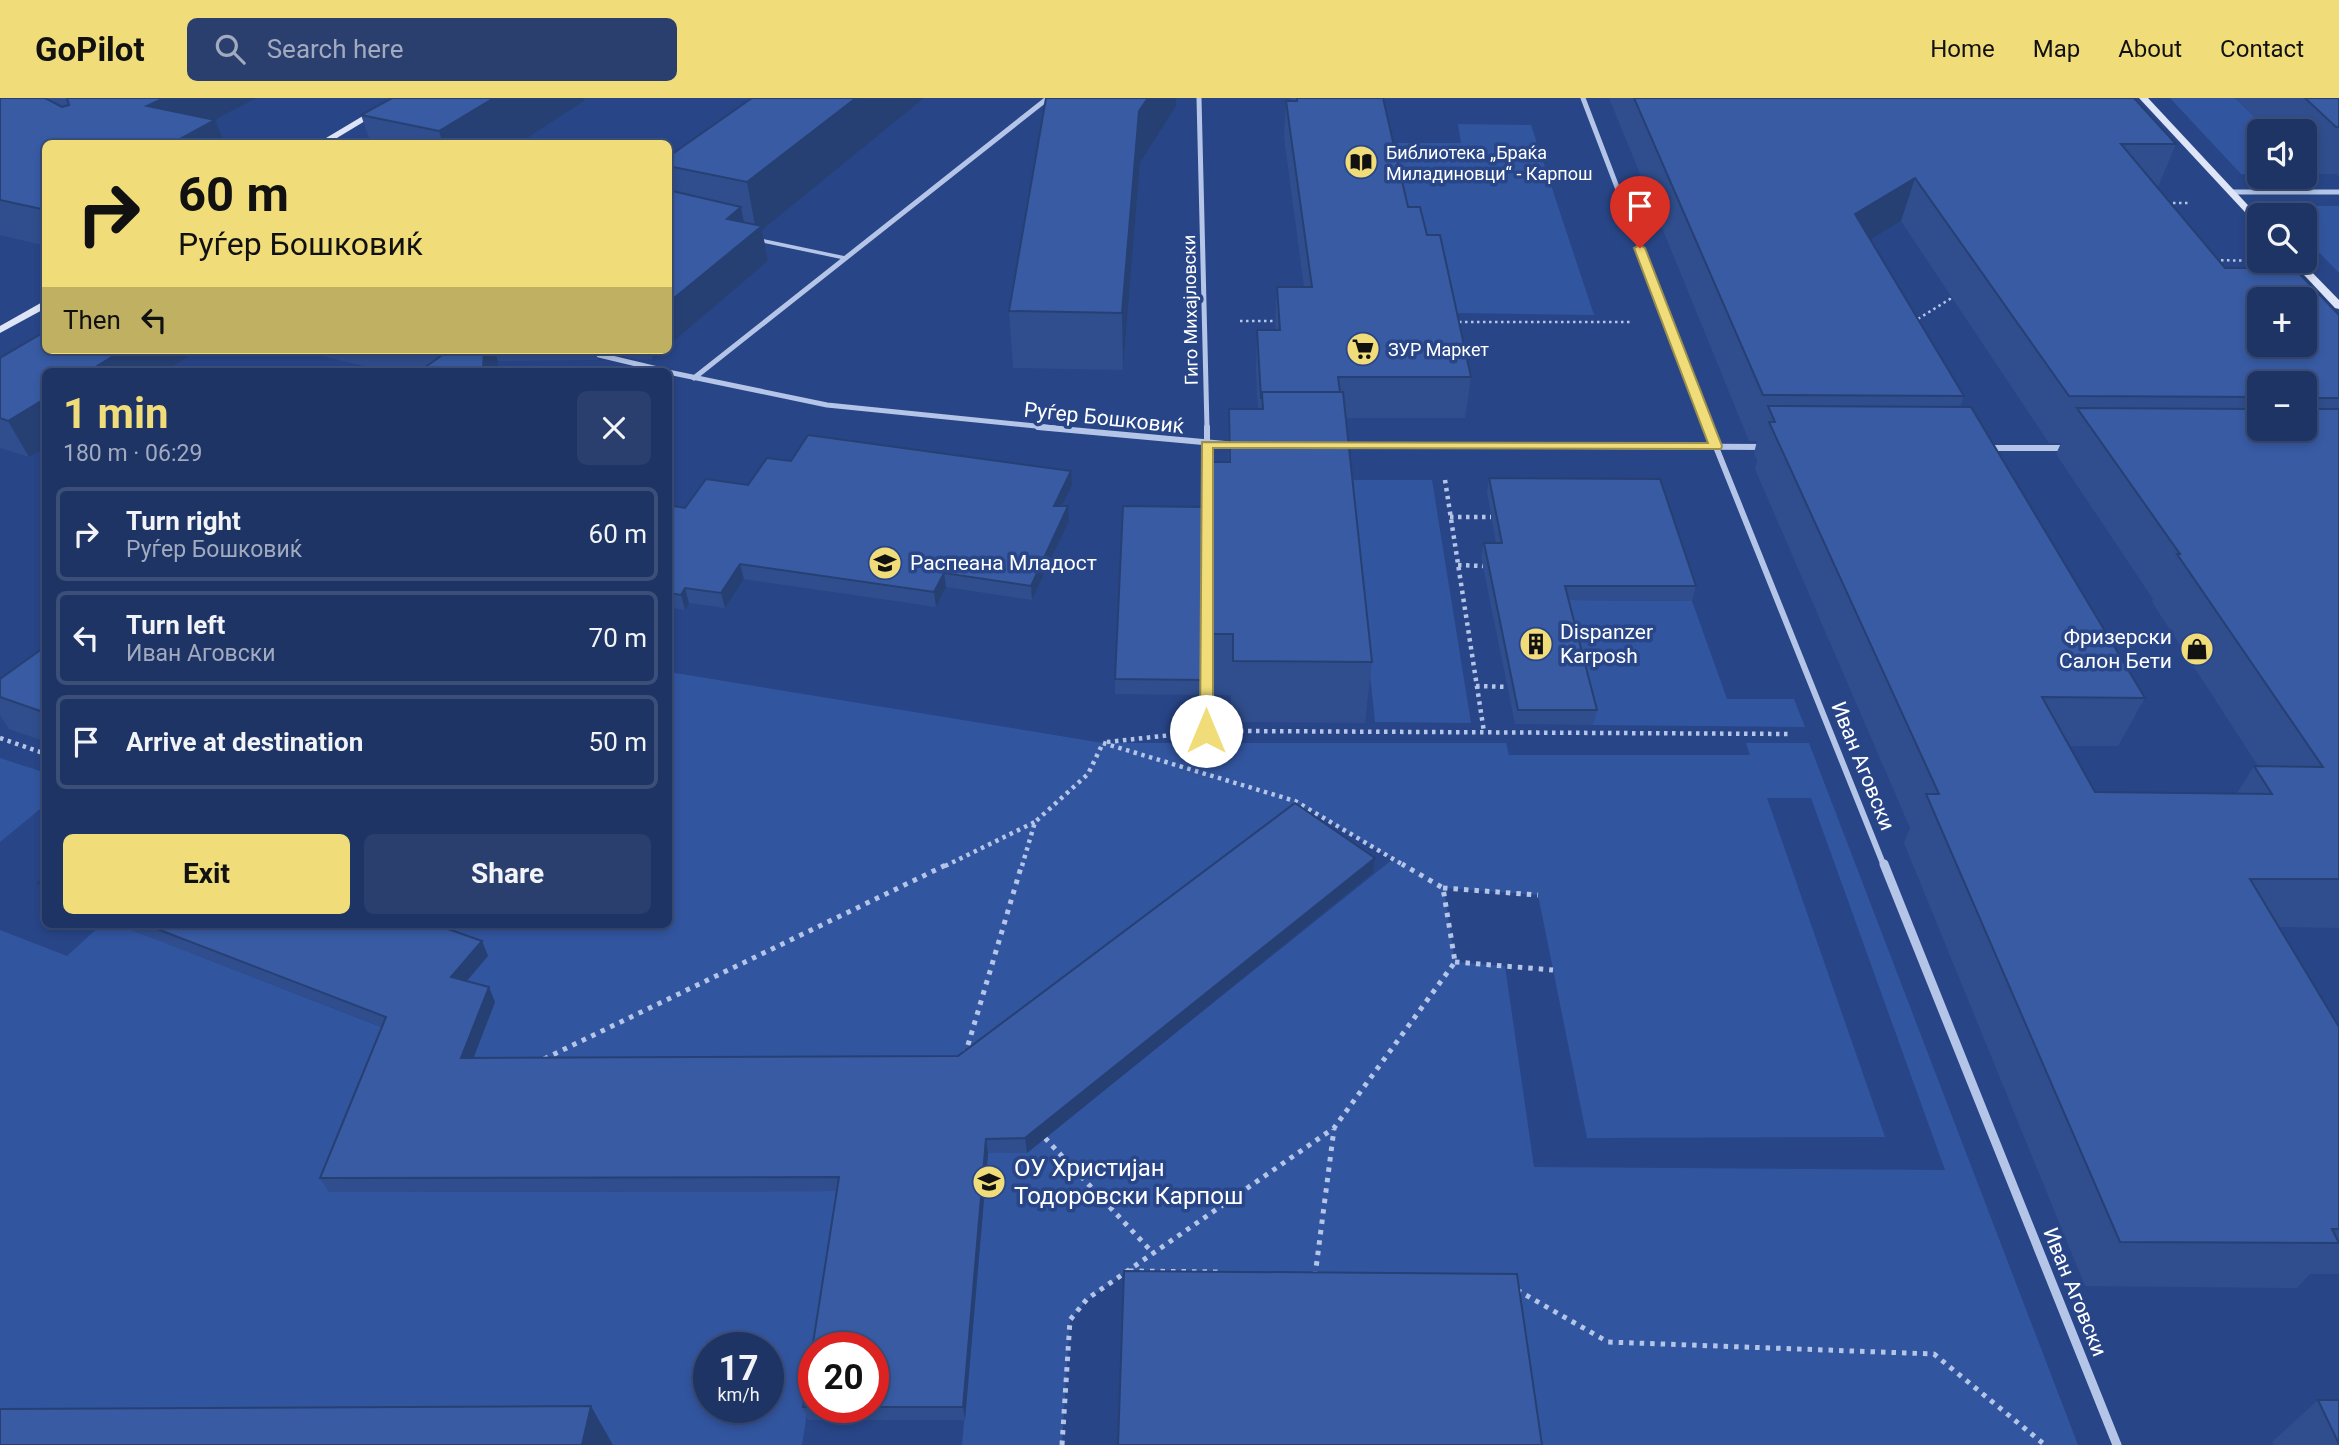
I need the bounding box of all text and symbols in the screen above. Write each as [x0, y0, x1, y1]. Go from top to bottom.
search box [187, 18, 677, 81]
text: GoPilot [35, 30, 145, 69]
icon: search [211, 30, 249, 68]
text: Search here [267, 34, 403, 64]
text: Home [1930, 35, 1995, 63]
text: Map [2033, 35, 2080, 63]
text: About [2118, 35, 2182, 63]
text: Contact [2220, 35, 2304, 63]
map controls [2247, 119, 2317, 441]
button: sound [2247, 119, 2317, 189]
place label: Библиотека „Браќа Миладиновци“ - Карпош [1386, 142, 1593, 184]
library icon: Библиотека „Браќа Миладиновци“ - Карпош [1342, 143, 1380, 181]
text: 60 m [178, 166, 289, 223]
icon: right [63, 168, 154, 259]
pin [1610, 176, 1670, 248]
icon: arrive [1621, 187, 1659, 225]
button: search [2247, 203, 2317, 273]
text: Руѓер Бошковиќ [178, 225, 423, 263]
street label: Гиго Михајловски [1178, 235, 1202, 385]
button: + [2247, 287, 2317, 357]
icon: left [135, 301, 173, 339]
text: Then [63, 305, 121, 335]
supermarket icon: ЗУР Маркет [1344, 330, 1382, 368]
place label: ЗУР Маркет [1388, 339, 1489, 360]
button: − [2247, 371, 2317, 441]
text: 1 min [63, 389, 169, 438]
button: close [577, 391, 651, 465]
street label: Руѓер Бошковиќ [1023, 398, 1186, 438]
text: 180 m · 06:29 [63, 440, 202, 467]
text: Turn right [126, 506, 241, 536]
icon: right [67, 515, 105, 553]
text: 60 m [589, 519, 647, 549]
text: Руѓер Бошковиќ [126, 536, 302, 563]
school or university icon: Распеана Младост [866, 544, 904, 582]
place label: Распеана Младост [910, 551, 1097, 575]
text: Turn left [126, 610, 225, 640]
icon: left [67, 619, 105, 657]
place label: Dispanzer Karposh [1560, 620, 1653, 668]
text: 70 m [589, 623, 647, 653]
building icon: Dispanzer Karposh [1517, 625, 1555, 663]
place label: Фризерски Салон Бети [2059, 625, 2172, 673]
shop icon: Фризерски Салон Бети [2178, 630, 2216, 668]
text: Иван Аговски [126, 640, 276, 667]
position arrow [1169, 694, 1243, 768]
street label: Иван Аговски [1826, 698, 1900, 834]
icon: arrive [67, 723, 105, 761]
text: Arrive at destination [126, 727, 363, 757]
text: 50 m [589, 727, 647, 757]
button: Exit [63, 834, 350, 914]
button: Share [364, 834, 651, 914]
place label: ОУ Христијан Тодоровски Карпош [1014, 1154, 1243, 1210]
school or university icon: ОУ Христијан Тодоровски Карпош [970, 1163, 1008, 1201]
street label: Иван Аговски [2038, 1224, 2112, 1360]
speed limit sign: 20 [798, 1332, 889, 1423]
text: 17 [718, 1348, 759, 1389]
text: km/h [717, 1384, 760, 1405]

